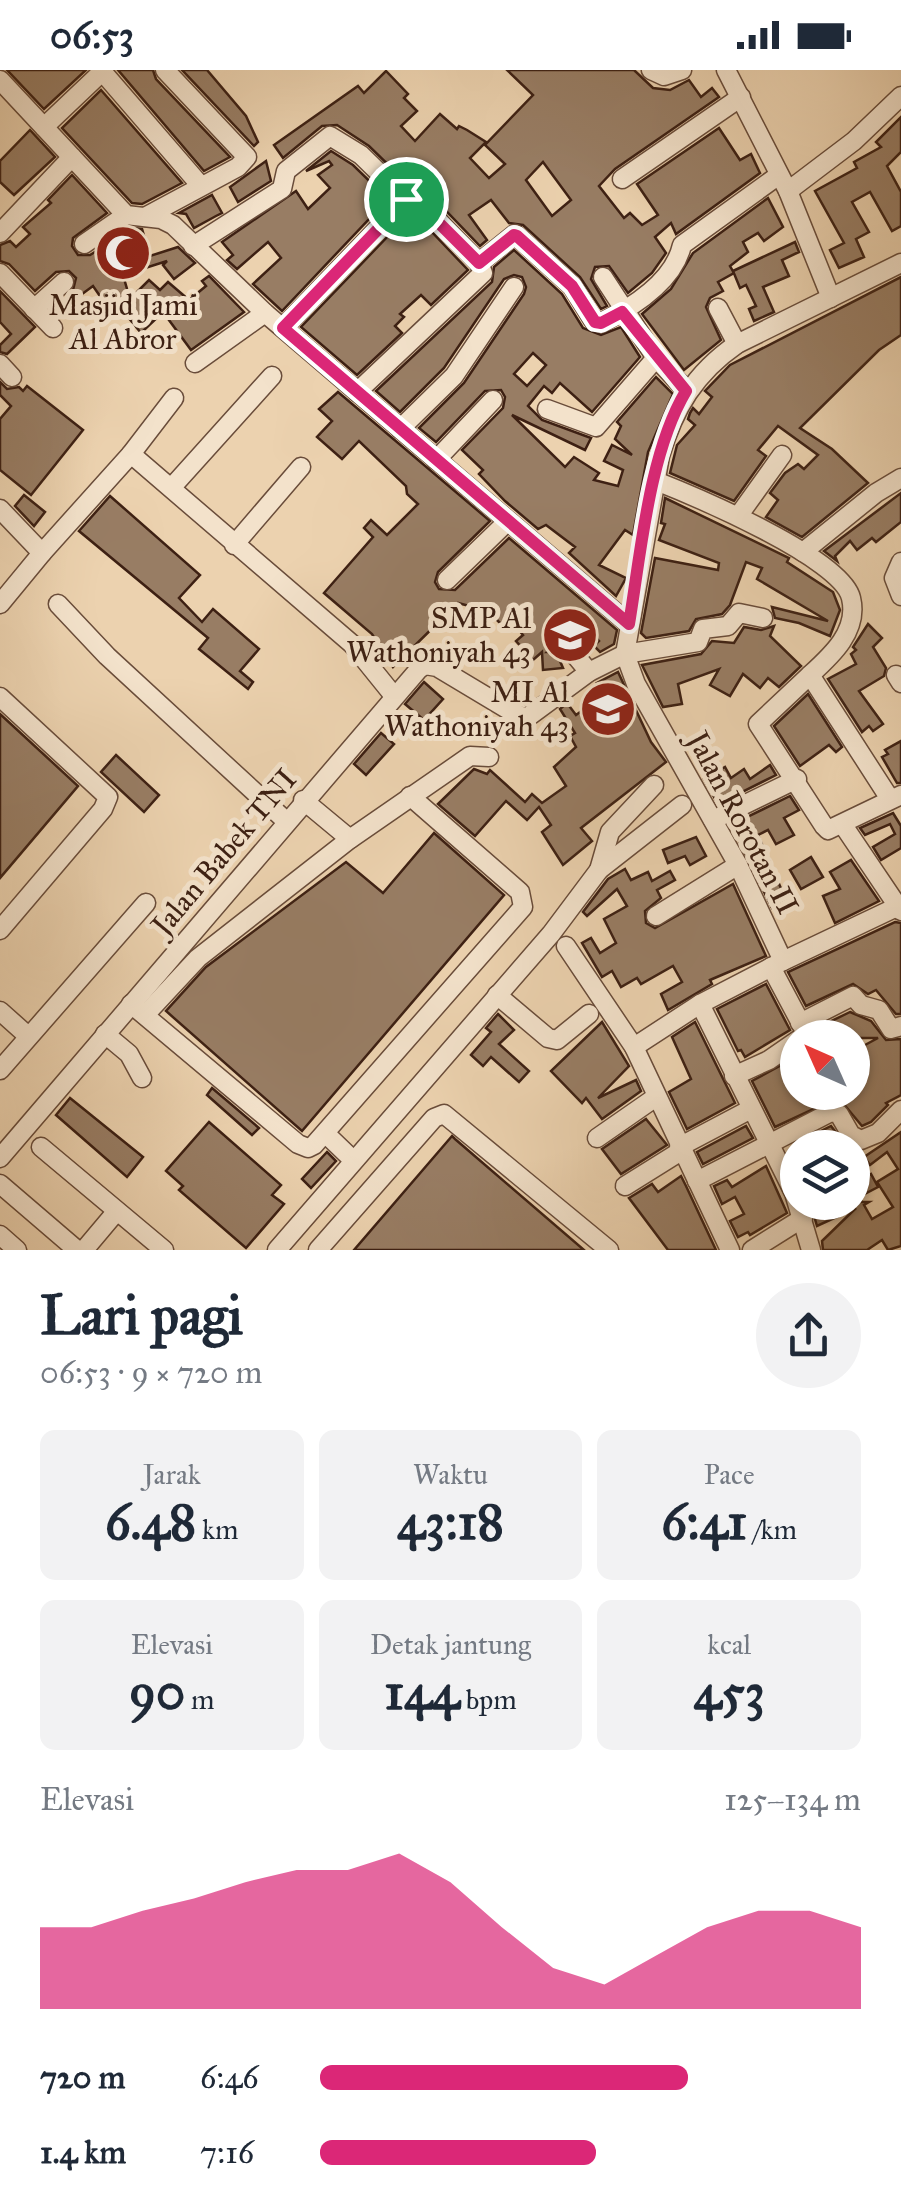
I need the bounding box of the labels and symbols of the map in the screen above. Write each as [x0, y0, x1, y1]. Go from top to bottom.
pin [364, 157, 449, 242]
mosque icon: Masjid Jami Al Abror [93, 223, 153, 283]
place label: Masjid Jami Al Abror [48, 287, 198, 357]
place label: SMP Al Wathoniyah 43 [346, 600, 532, 670]
school or university icon: SMP Al Wathoniyah 43 [540, 605, 600, 665]
place label: MI Al Wathoniyah 43 [384, 674, 570, 744]
school or university icon: MI Al Wathoniyah 43 [578, 679, 638, 739]
street label: Jalan Rorotan II [678, 723, 806, 921]
street label: Jalan Babek TNI [142, 761, 304, 945]
north arrow [780, 1020, 870, 1110]

